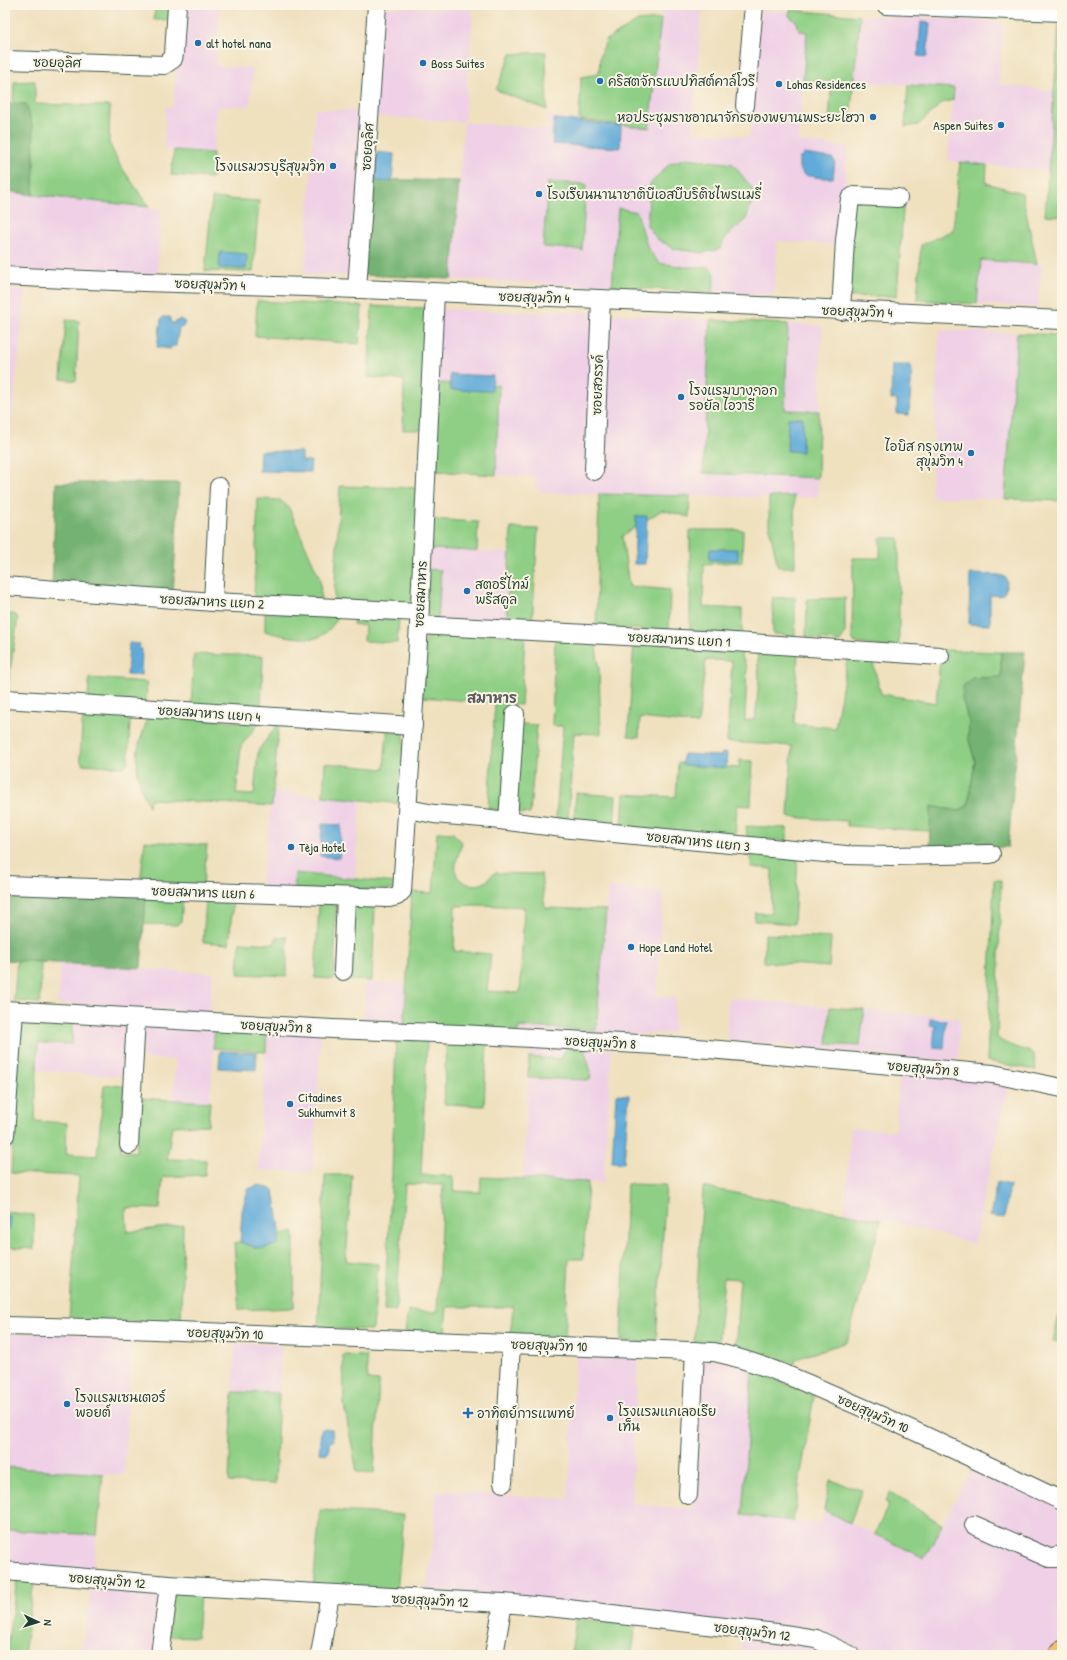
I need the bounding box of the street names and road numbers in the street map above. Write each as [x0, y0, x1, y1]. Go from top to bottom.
street label: ซอยอุลิศ [33, 53, 82, 72]
street label: ซอยอุลิศ [356, 122, 379, 171]
street label: ซอยสุขุมวิท 4 [174, 274, 246, 295]
street label: ซอยสุขุมวิท 4 [498, 287, 570, 308]
street label: ซอยสุขุมวิท 4 [821, 301, 893, 322]
street label: ซอยสวรรค์ [587, 354, 607, 416]
street label: ซอยสมาหาร [409, 560, 431, 628]
street label: ซอยสมาหาร แยก 2 [159, 589, 265, 613]
street label: ซอยสมาหาร แยก 1 [627, 627, 731, 651]
street label: ซอยสมาหาร แยก 4 [157, 700, 261, 726]
street label: ซอยสมาหาร แยก 3 [645, 827, 751, 855]
street label: ซอยสมาหาร แยก 6 [151, 881, 255, 903]
street label: ซอยสุขุมวิท 8 [240, 1015, 313, 1038]
street label: ซอยสุขุมวิท 8 [564, 1031, 637, 1054]
street label: ซอยสุขุมวิท 8 [886, 1056, 960, 1081]
street label: ซอยสุขุมวิท 10 [186, 1323, 264, 1344]
street label: ซอยสุขุมวิท 10 [510, 1335, 588, 1356]
street label: ซอยสุขุมวิท 10 [834, 1389, 912, 1438]
street label: ซอยสุขุมวิท 12 [68, 1568, 146, 1593]
street label: ซอยสุขุมวิท 12 [391, 1589, 469, 1612]
street label: ซอยสุขุมวิท 12 [713, 1617, 791, 1646]

